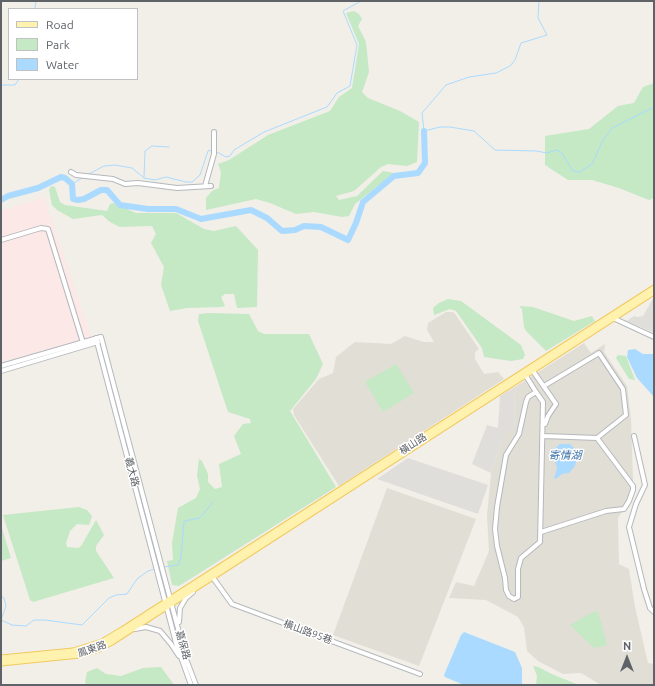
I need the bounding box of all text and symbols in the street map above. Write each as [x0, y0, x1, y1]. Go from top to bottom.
legend [8, 8, 138, 80]
text: Road [46, 18, 74, 31]
text: Park [46, 38, 70, 51]
text: Water [46, 58, 79, 71]
street label: 橫山路 [397, 431, 429, 457]
water label: 寄情湖 [549, 448, 581, 462]
street label: 義大路 [122, 456, 142, 488]
street label: 橫山路95巷 [282, 618, 334, 646]
street label: 嘉保路 [173, 629, 193, 661]
street label: 鳳東路 [76, 638, 108, 660]
north arrow [607, 638, 647, 678]
text: N [623, 640, 631, 652]

